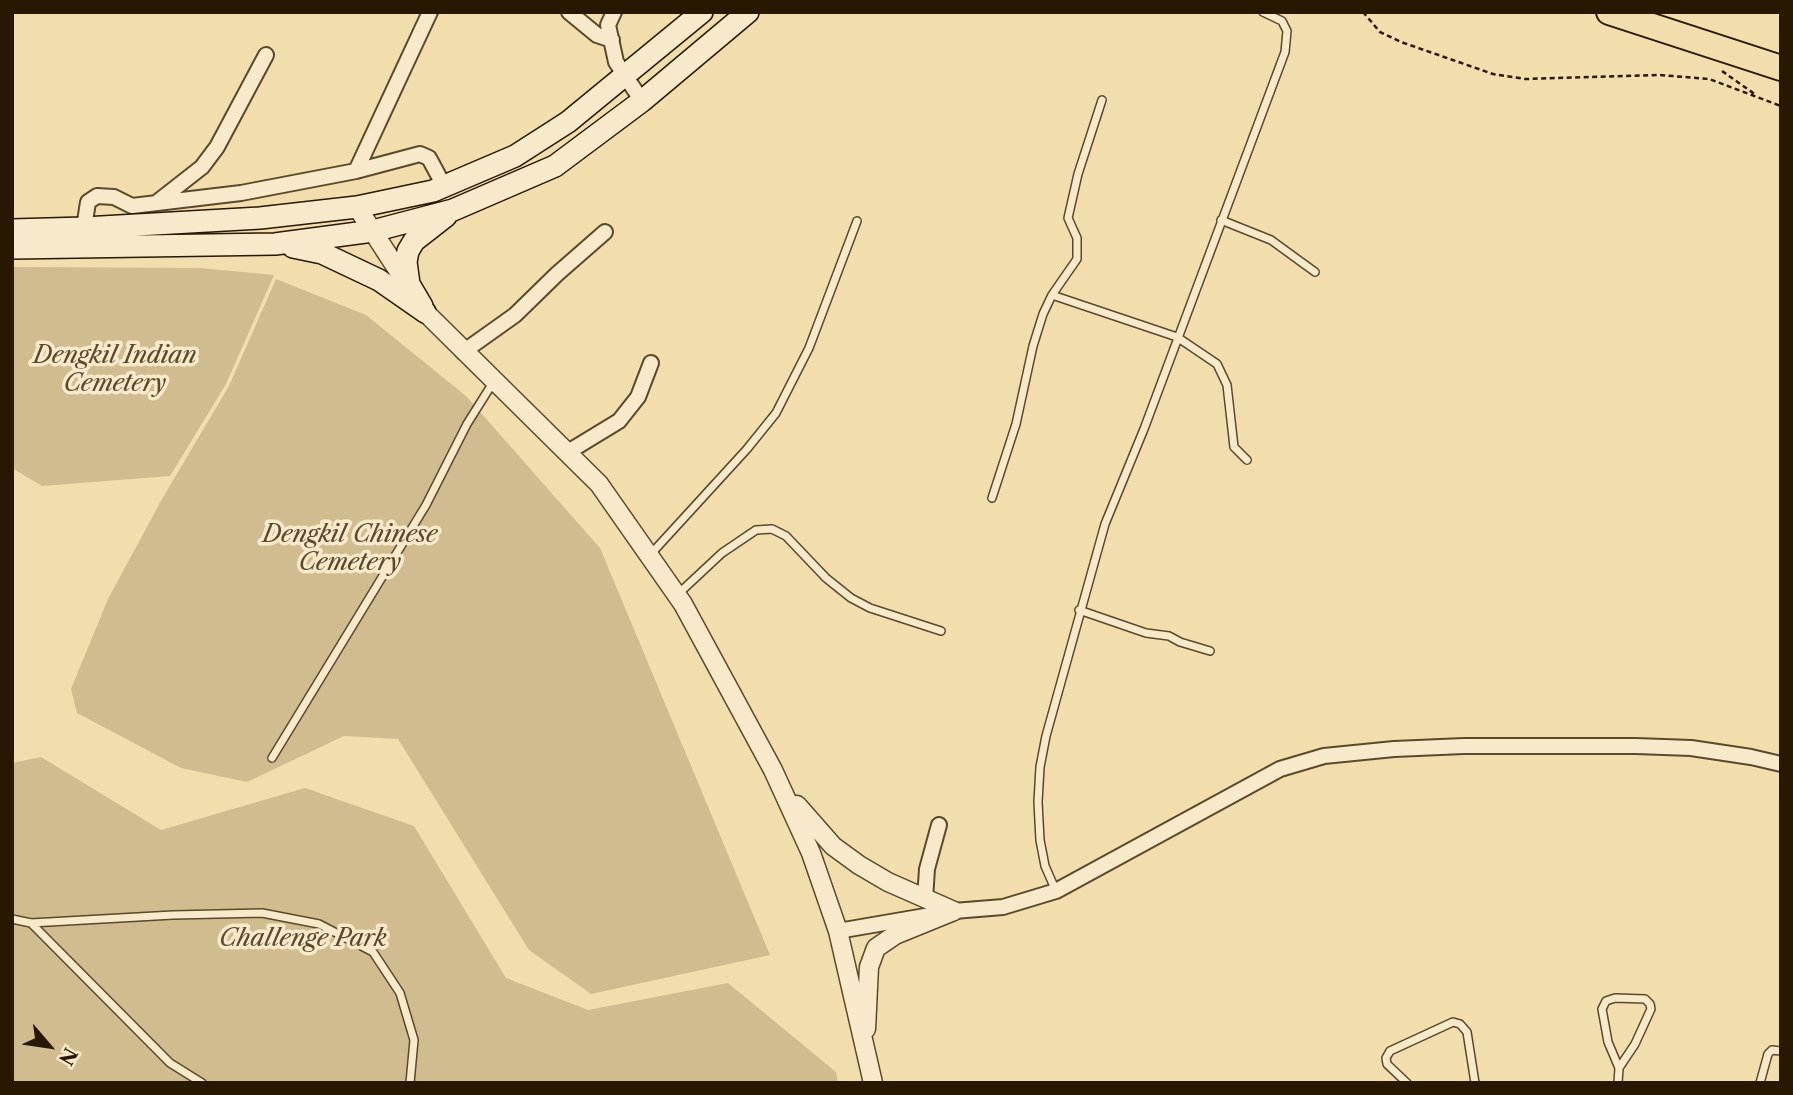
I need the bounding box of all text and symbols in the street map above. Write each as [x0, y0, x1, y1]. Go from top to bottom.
park label: Dengkil Indian Cemetery [33, 342, 197, 398]
park label: Dengkil Chinese Cemetery [263, 521, 437, 577]
park label: Challenge Park [219, 925, 387, 953]
north arrow [14, 1011, 84, 1081]
text: N [54, 1044, 82, 1069]

